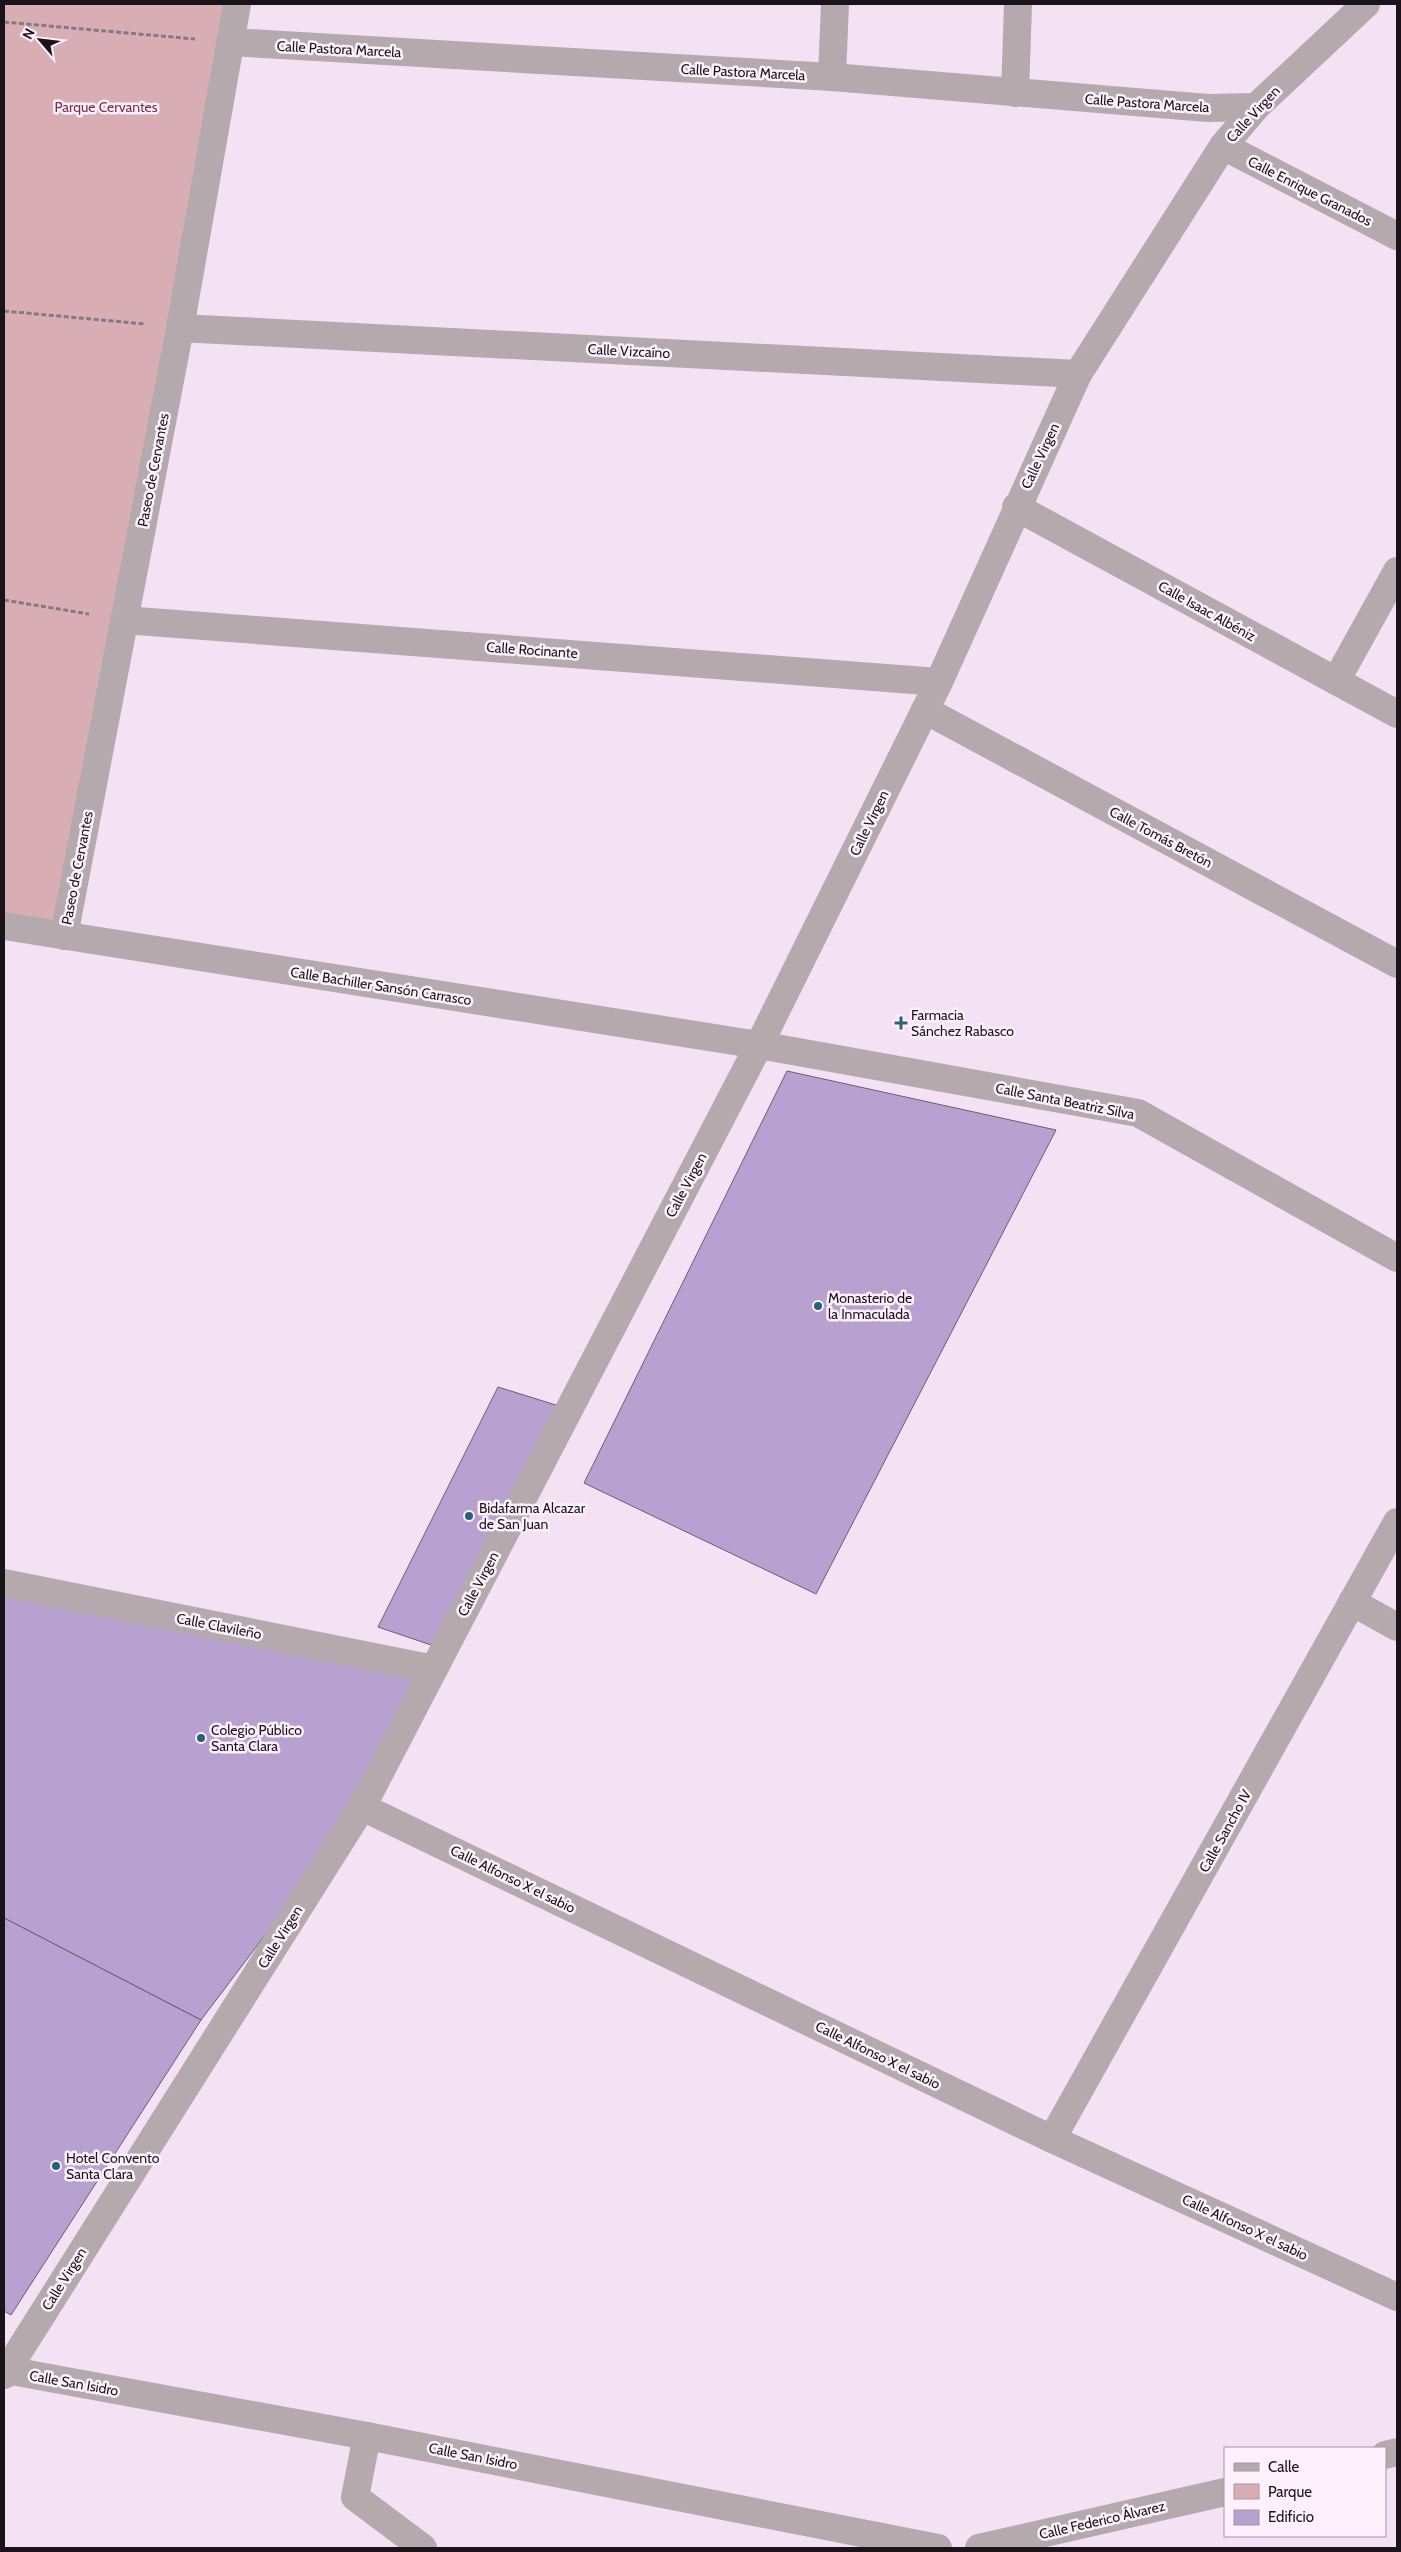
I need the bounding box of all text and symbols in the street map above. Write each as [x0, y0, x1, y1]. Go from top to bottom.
north arrow [15, 15, 65, 65]
text: N [18, 25, 39, 42]
street label: Calle Pastora Marcela [276, 37, 402, 61]
street label: Calle Pastora Marcela [680, 60, 806, 84]
street label: Calle Virgen [1222, 82, 1284, 146]
street label: Calle Pastora Marcela [1084, 90, 1210, 116]
park label: Parque Cervantes [54, 98, 158, 116]
street label: Calle Enrique Granados [1245, 152, 1375, 230]
street label: Calle Vizcaíno [587, 340, 671, 362]
street label: Paseo de Cervantes [133, 411, 173, 528]
street label: Calle Virgen [1017, 420, 1063, 492]
street label: Calle Isaac Albéniz [1155, 577, 1259, 645]
street label: Calle Rocinante [486, 638, 578, 662]
street label: Calle Virgen [845, 787, 893, 859]
street label: Calle Tomás Bretón [1106, 802, 1216, 872]
street label: Paseo de Cervantes [57, 809, 97, 926]
street label: Calle Bachiller Sansón Carrasco [289, 963, 473, 1009]
place label: Farmacia Sánchez Rabasco [911, 1006, 1014, 1040]
marker: Farmacia Sánchez Rabasco [895, 1017, 907, 1029]
street label: Calle Santa Beatriz Silva [994, 1079, 1136, 1123]
street label: Calle Virgen [661, 1149, 711, 1220]
place label: Monasterio de la Inmaculada [828, 1289, 912, 1323]
marker: Monasterio de la Inmaculada [812, 1300, 824, 1312]
place label: Bidafarma Alcazar de San Juan [479, 1499, 586, 1533]
marker: Bidafarma Alcazar de San Juan [463, 1510, 475, 1522]
street label: Calle Virgen [453, 1548, 503, 1619]
street label: Calle Clavileño [175, 1609, 263, 1643]
place label: Colegio Público Santa Clara [211, 1721, 302, 1755]
marker: Colegio Público Santa Clara [195, 1732, 207, 1744]
street label: Calle Sancho IV [1195, 1786, 1255, 1876]
street label: Calle Alfonso X el sabio [448, 1841, 579, 1917]
street label: Calle Virgen [254, 1902, 306, 1972]
street label: Calle Alfonso X el sabio [813, 2017, 944, 2093]
place label: Hotel Convento Santa Clara [66, 2149, 160, 2183]
marker: Hotel Convento Santa Clara [50, 2160, 62, 2172]
street label: Calle Alfonso X el sabio [1179, 2190, 1311, 2264]
street label: Calle Virgen [38, 2244, 90, 2314]
street label: Calle San Isidro [28, 2366, 120, 2400]
street label: Calle San Isidro [427, 2439, 519, 2473]
legend [1224, 2447, 1386, 2537]
text: Calle [1268, 2458, 1299, 2476]
text: Parque [1268, 2483, 1312, 2501]
street label: Calle Federico Álvarez [1037, 2497, 1167, 2543]
text: Edificio [1268, 2508, 1314, 2526]

